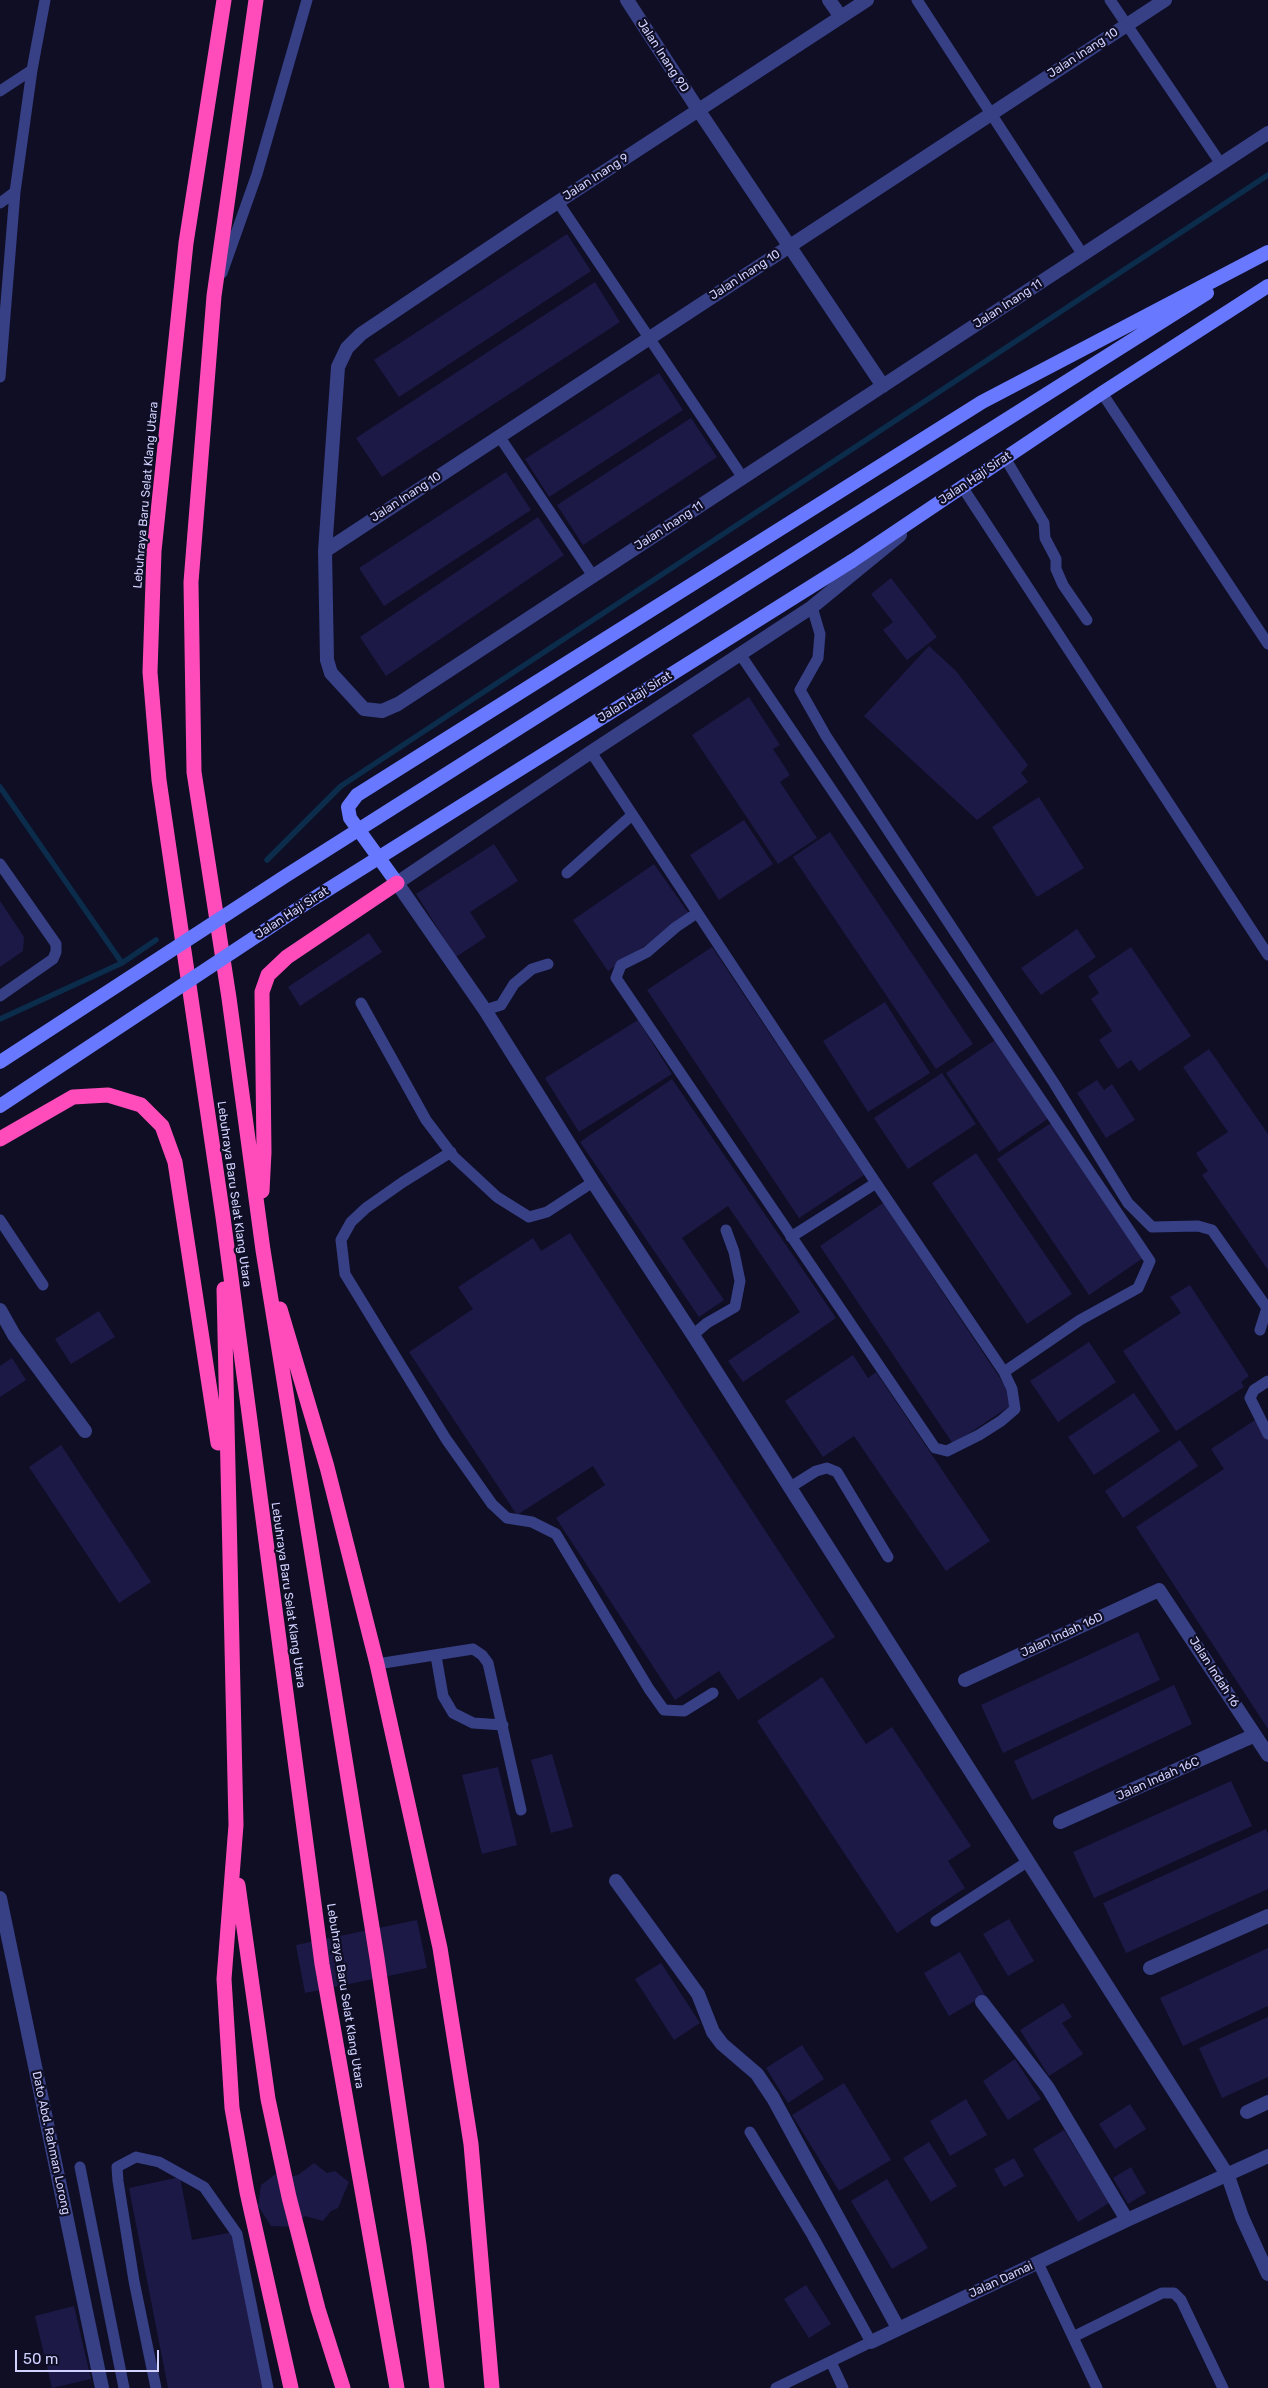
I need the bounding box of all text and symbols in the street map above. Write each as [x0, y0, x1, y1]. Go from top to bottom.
street label: Jalan Inang 9D [634, 17, 692, 95]
street label: Jalan Inang 10 [1045, 25, 1121, 81]
street label: Jalan Inang 9 [560, 150, 632, 204]
street label: Jalan Inang 10 [707, 247, 783, 303]
street label: Jalan Inang 11 [971, 277, 1045, 331]
street label: Lebuhraya Baru Selat Klang Utara [131, 401, 161, 589]
street label: Jalan Haji Sirat [936, 448, 1014, 508]
street label: Jalan Inang 10 [368, 469, 444, 525]
street label: Jalan Inang 11 [632, 499, 706, 553]
street label: Jalan Haji Sirat [595, 669, 675, 725]
street label: Jalan Haji Sirat [253, 884, 331, 942]
street label: Lebuhraya Baru Selat Klang Utara [214, 1100, 254, 1288]
street label: Lebuhraya Baru Selat Klang Utara [268, 1501, 308, 1689]
street label: Jalan Indah 16D [1019, 1610, 1105, 1660]
street label: Jalan Indah 16 [1186, 1634, 1242, 1710]
street label: Jalan Indah 16C [1114, 1754, 1202, 1804]
street label: Lebuhraya Baru Selat Klang Utara [323, 1902, 367, 2090]
street label: Dato Abd. Rahman Lorong [29, 2070, 73, 2216]
street label: Jalan Damai [967, 2259, 1035, 2301]
scale bar [18, 2340, 161, 2372]
text: 50 m [23, 2350, 58, 2368]

